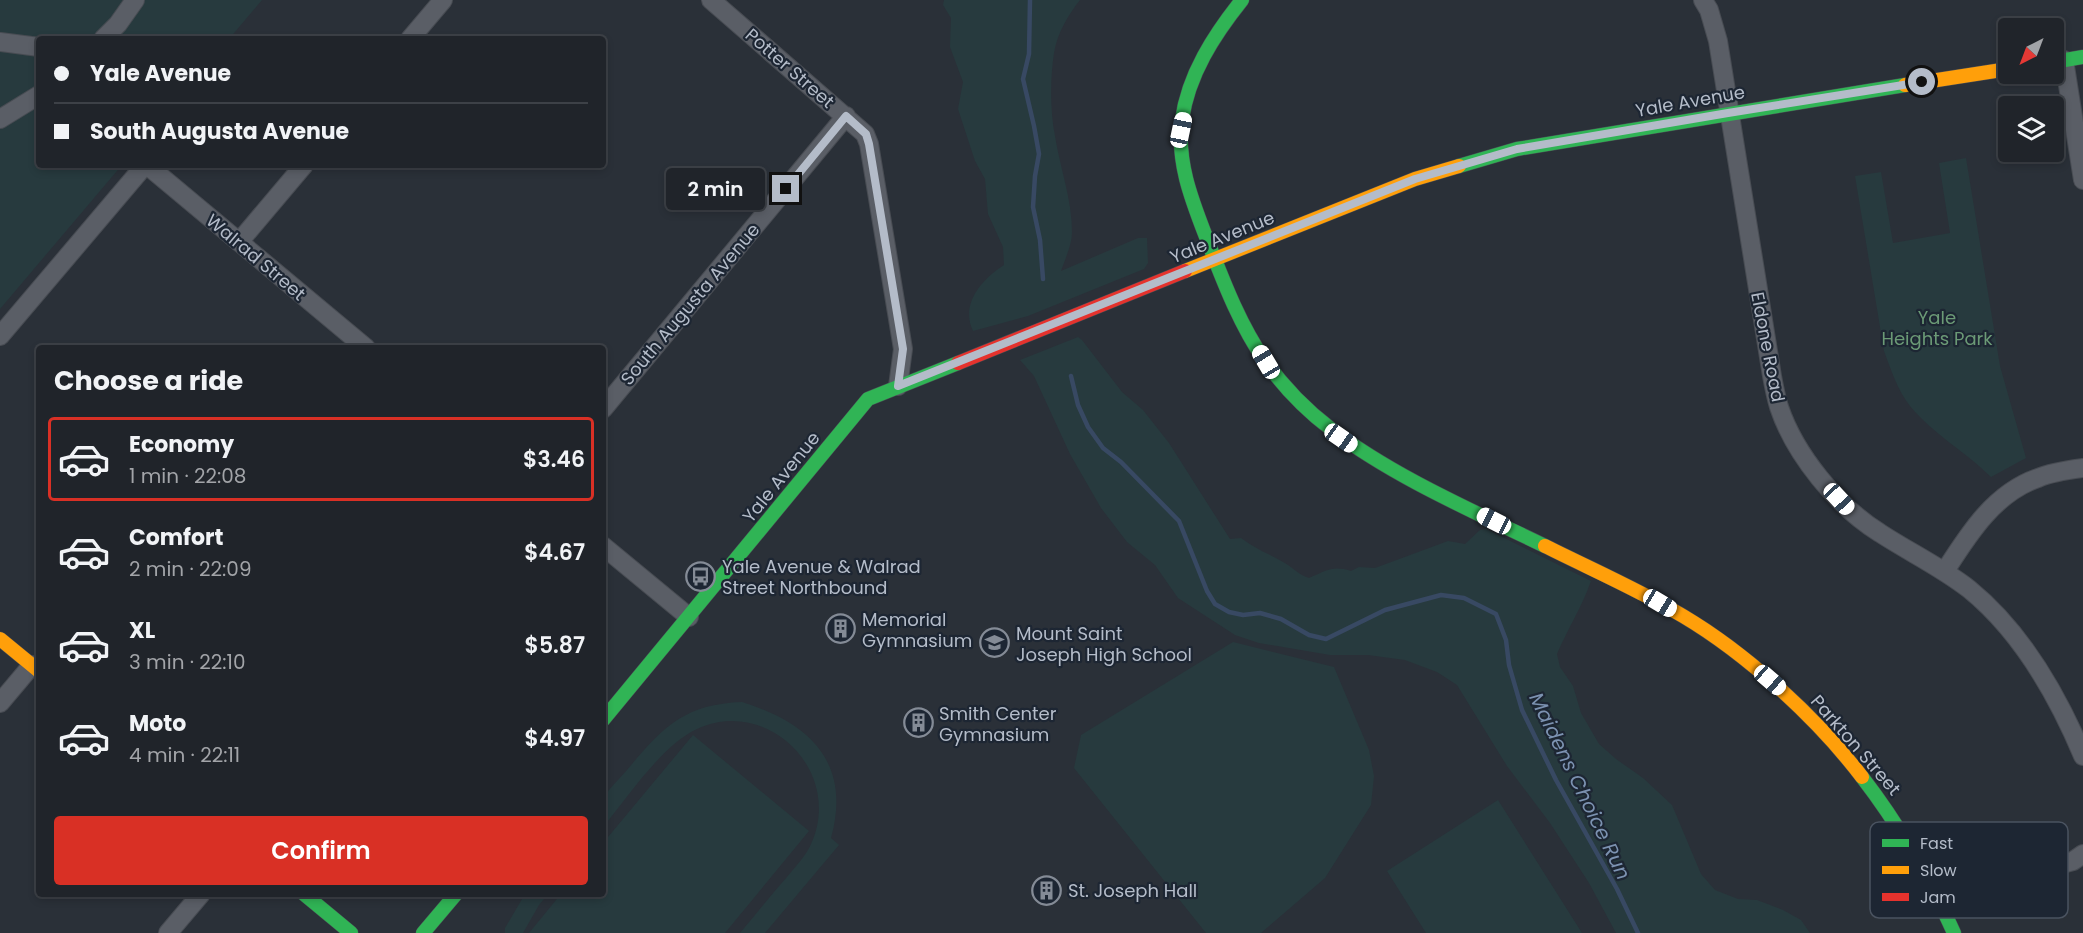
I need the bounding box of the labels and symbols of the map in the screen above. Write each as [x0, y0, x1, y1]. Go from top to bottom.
north arrow [1998, 18, 2064, 84]
street label: Potter Street [740, 22, 840, 114]
route start [1908, 68, 1935, 95]
street label: Yale Avenue [1633, 79, 1747, 123]
car [1168, 111, 1194, 149]
callout: 2 min [666, 168, 765, 210]
route end [772, 175, 799, 202]
street label: Yale Avenue [1166, 205, 1278, 269]
street label: Walrad Street [201, 208, 311, 306]
street label: South Augusta Avenue [615, 218, 765, 390]
street label: Eldone Road [1745, 290, 1791, 404]
park label: Yale Heights Park [1881, 305, 1993, 351]
car [1249, 342, 1283, 382]
car [1321, 420, 1361, 456]
street label: Yale Avenue [736, 426, 826, 528]
car [1820, 480, 1858, 518]
car [1474, 505, 1514, 537]
place label: Yale Avenue & Walrad Street Northbound [722, 554, 921, 600]
bus stop icon: Yale Avenue & Walrad Street Northbound [685, 560, 717, 592]
car [1640, 586, 1680, 620]
place label: Memorial Gymnasium [862, 607, 972, 653]
building icon: Memorial Gymnasium [825, 613, 857, 645]
place label: Mount Saint Joseph High School [1016, 621, 1192, 667]
school or university icon: Mount Saint Joseph High School [979, 627, 1011, 659]
car [1751, 661, 1789, 699]
water label: Maidens Choice Run [1522, 688, 1638, 884]
street label: Parkton Street [1805, 689, 1907, 801]
place label: Smith Center Gymnasium [939, 701, 1057, 747]
building icon: Smith Center Gymnasium [902, 707, 934, 739]
legend [1870, 822, 2068, 918]
text: Fast [1920, 832, 1953, 855]
text: Slow [1920, 859, 1957, 882]
building icon: St. Joseph Hall [1031, 874, 1063, 906]
place label: St. Joseph Hall [1068, 878, 1197, 903]
text: Jam [1920, 886, 1956, 909]

